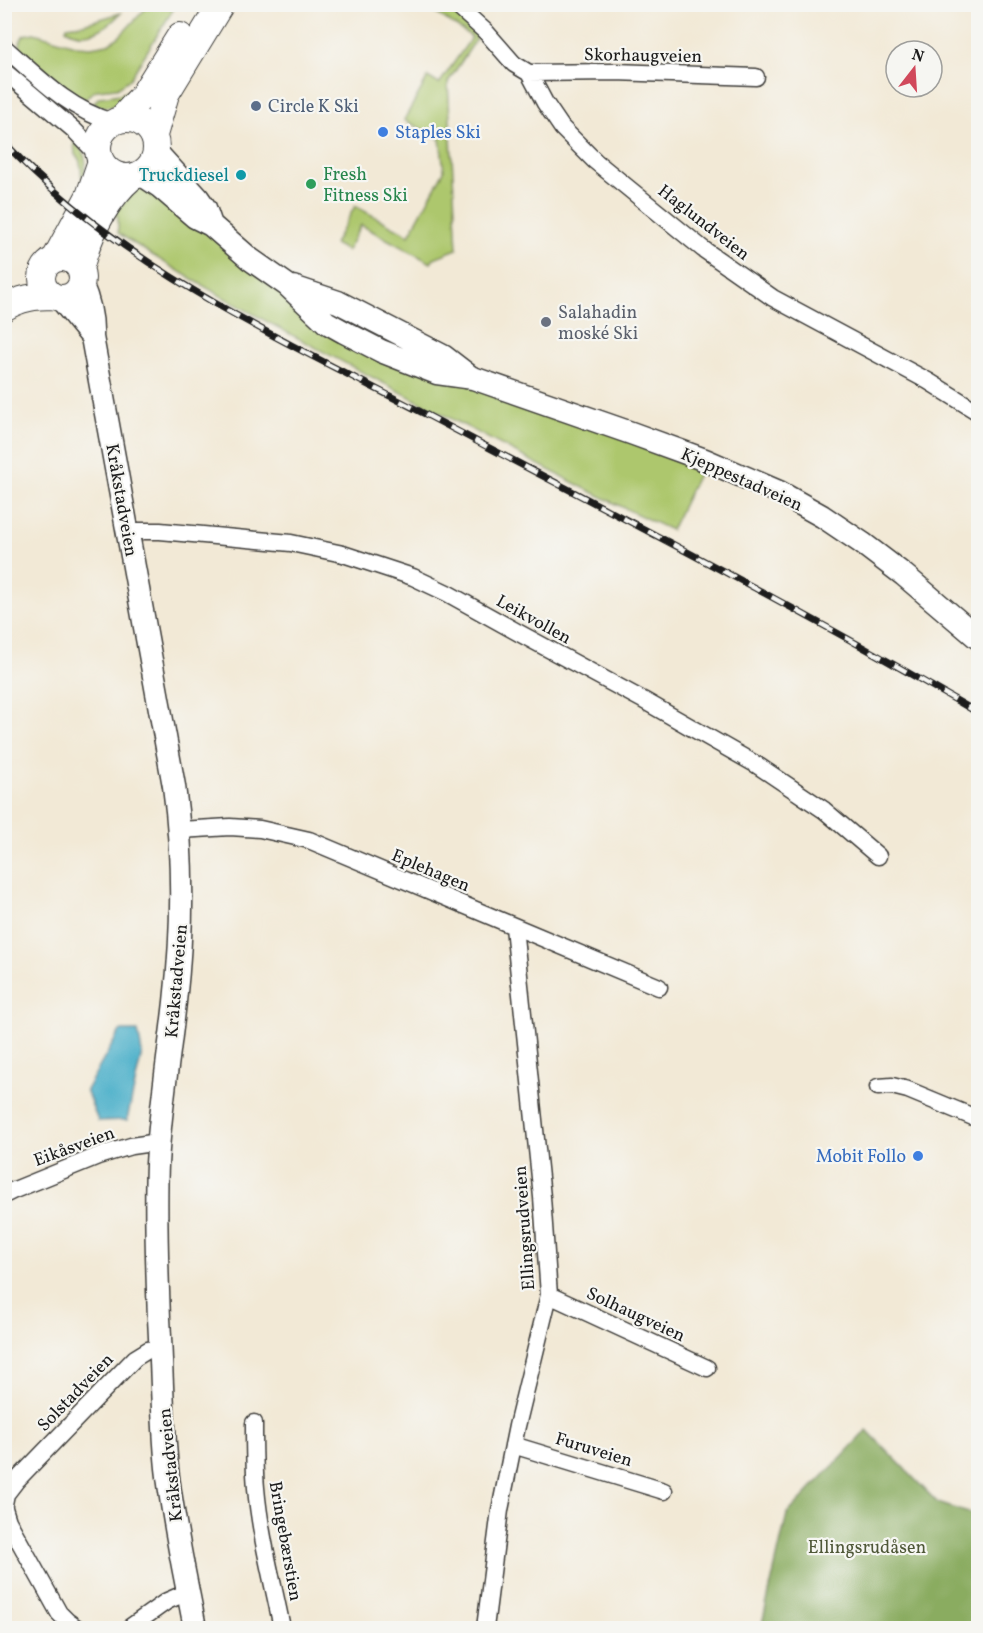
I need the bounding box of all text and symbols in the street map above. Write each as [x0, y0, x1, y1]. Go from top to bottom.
north arrow [884, 39, 944, 99]
street label: Skorhaugveien [584, 43, 703, 70]
text: N [909, 44, 927, 69]
place label: Circle K Ski [268, 95, 359, 120]
marker: Circle K Ski [249, 99, 263, 113]
place label: Staples Ski [395, 121, 481, 146]
marker: Staples Ski [376, 125, 390, 139]
place label: Fresh Fitness Ski [323, 163, 408, 209]
place label: Truckdiesel [139, 164, 229, 189]
marker: Truckdiesel [234, 168, 248, 182]
marker: Fresh Fitness Ski [304, 177, 318, 191]
street label: Haglundveien [652, 179, 755, 267]
place label: Salahadin moské Ski [558, 301, 638, 347]
marker: Salahadin moské Ski [539, 315, 553, 329]
street label: Kråkstadveien [98, 442, 143, 559]
street label: Kjeppestadveien [677, 442, 806, 518]
street label: Leikvollen [491, 589, 576, 651]
street label: Eplehagen [387, 844, 474, 899]
street label: Kråkstadveien [160, 923, 195, 1039]
street label: Eikåsveien [30, 1121, 119, 1174]
place label: Mobit Follo [816, 1145, 906, 1170]
marker: Mobit Follo [911, 1149, 925, 1163]
street label: Ellingsrudveien [509, 1164, 542, 1291]
street label: Solhaugveien [582, 1282, 689, 1349]
street label: Solstadveien [32, 1348, 120, 1438]
street label: Kråkstadveien [153, 1406, 190, 1523]
street label: Furuveien [552, 1427, 635, 1474]
street label: Bringebærstien [262, 1479, 307, 1603]
park label: Ellingsrudåsen [808, 1536, 926, 1561]

